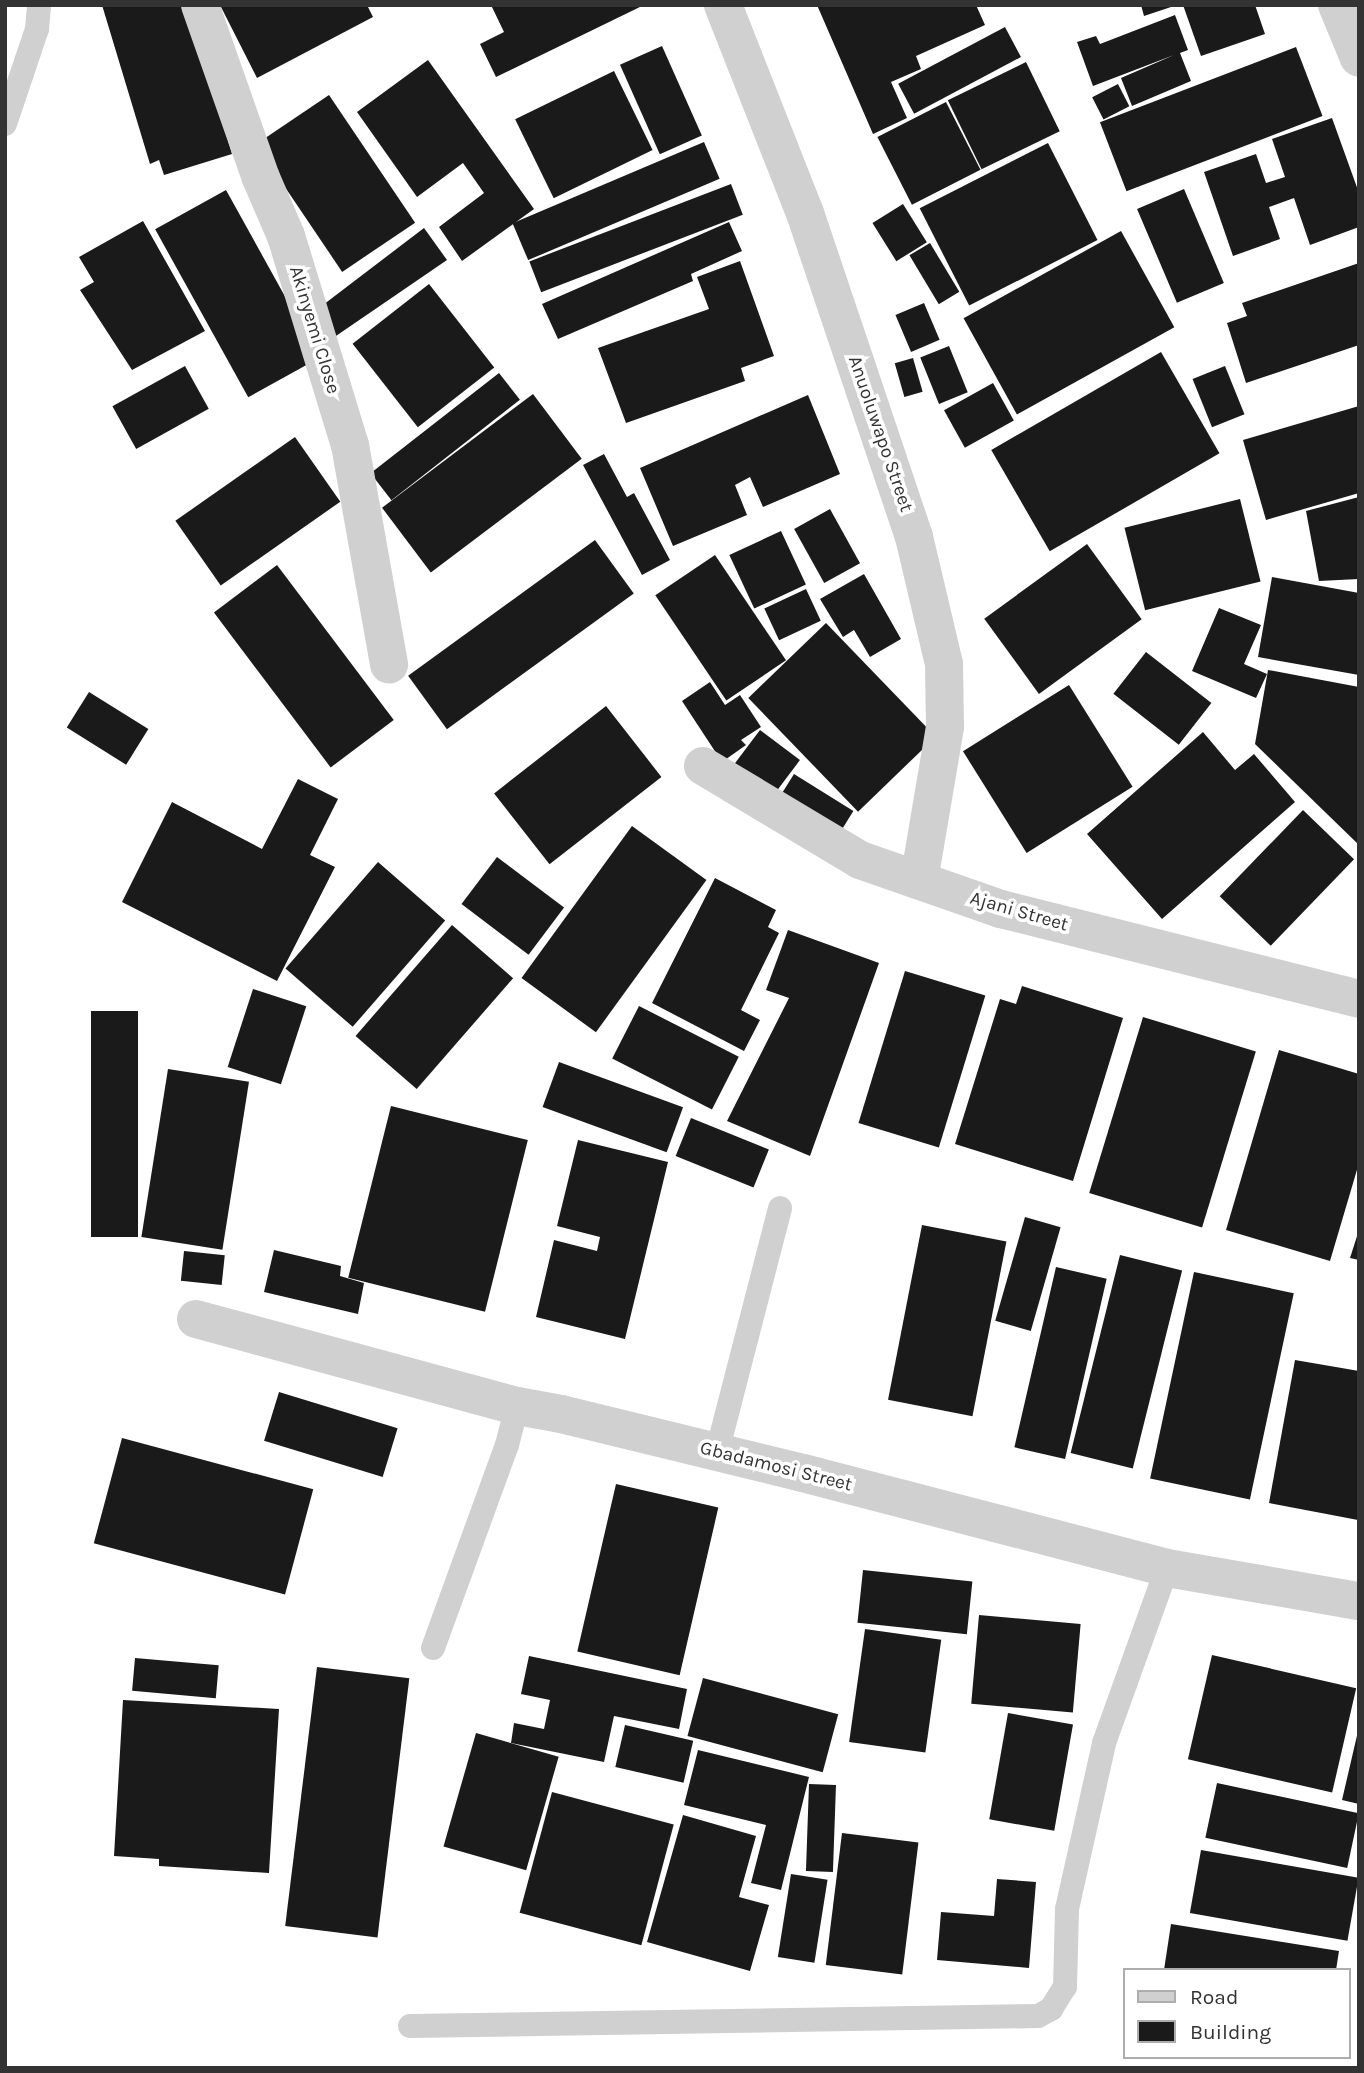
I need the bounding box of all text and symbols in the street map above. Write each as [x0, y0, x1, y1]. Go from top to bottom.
street label: Akinyemi Close [284, 263, 344, 397]
street label: Anuoluwapo Street [843, 353, 917, 515]
street label: Ajani Street [967, 887, 1071, 937]
street label: Gbadamosi Street [697, 1437, 855, 1497]
legend [1122, 1968, 1350, 2059]
text: Road [1190, 1985, 1238, 2009]
text: Building [1190, 2020, 1271, 2044]

